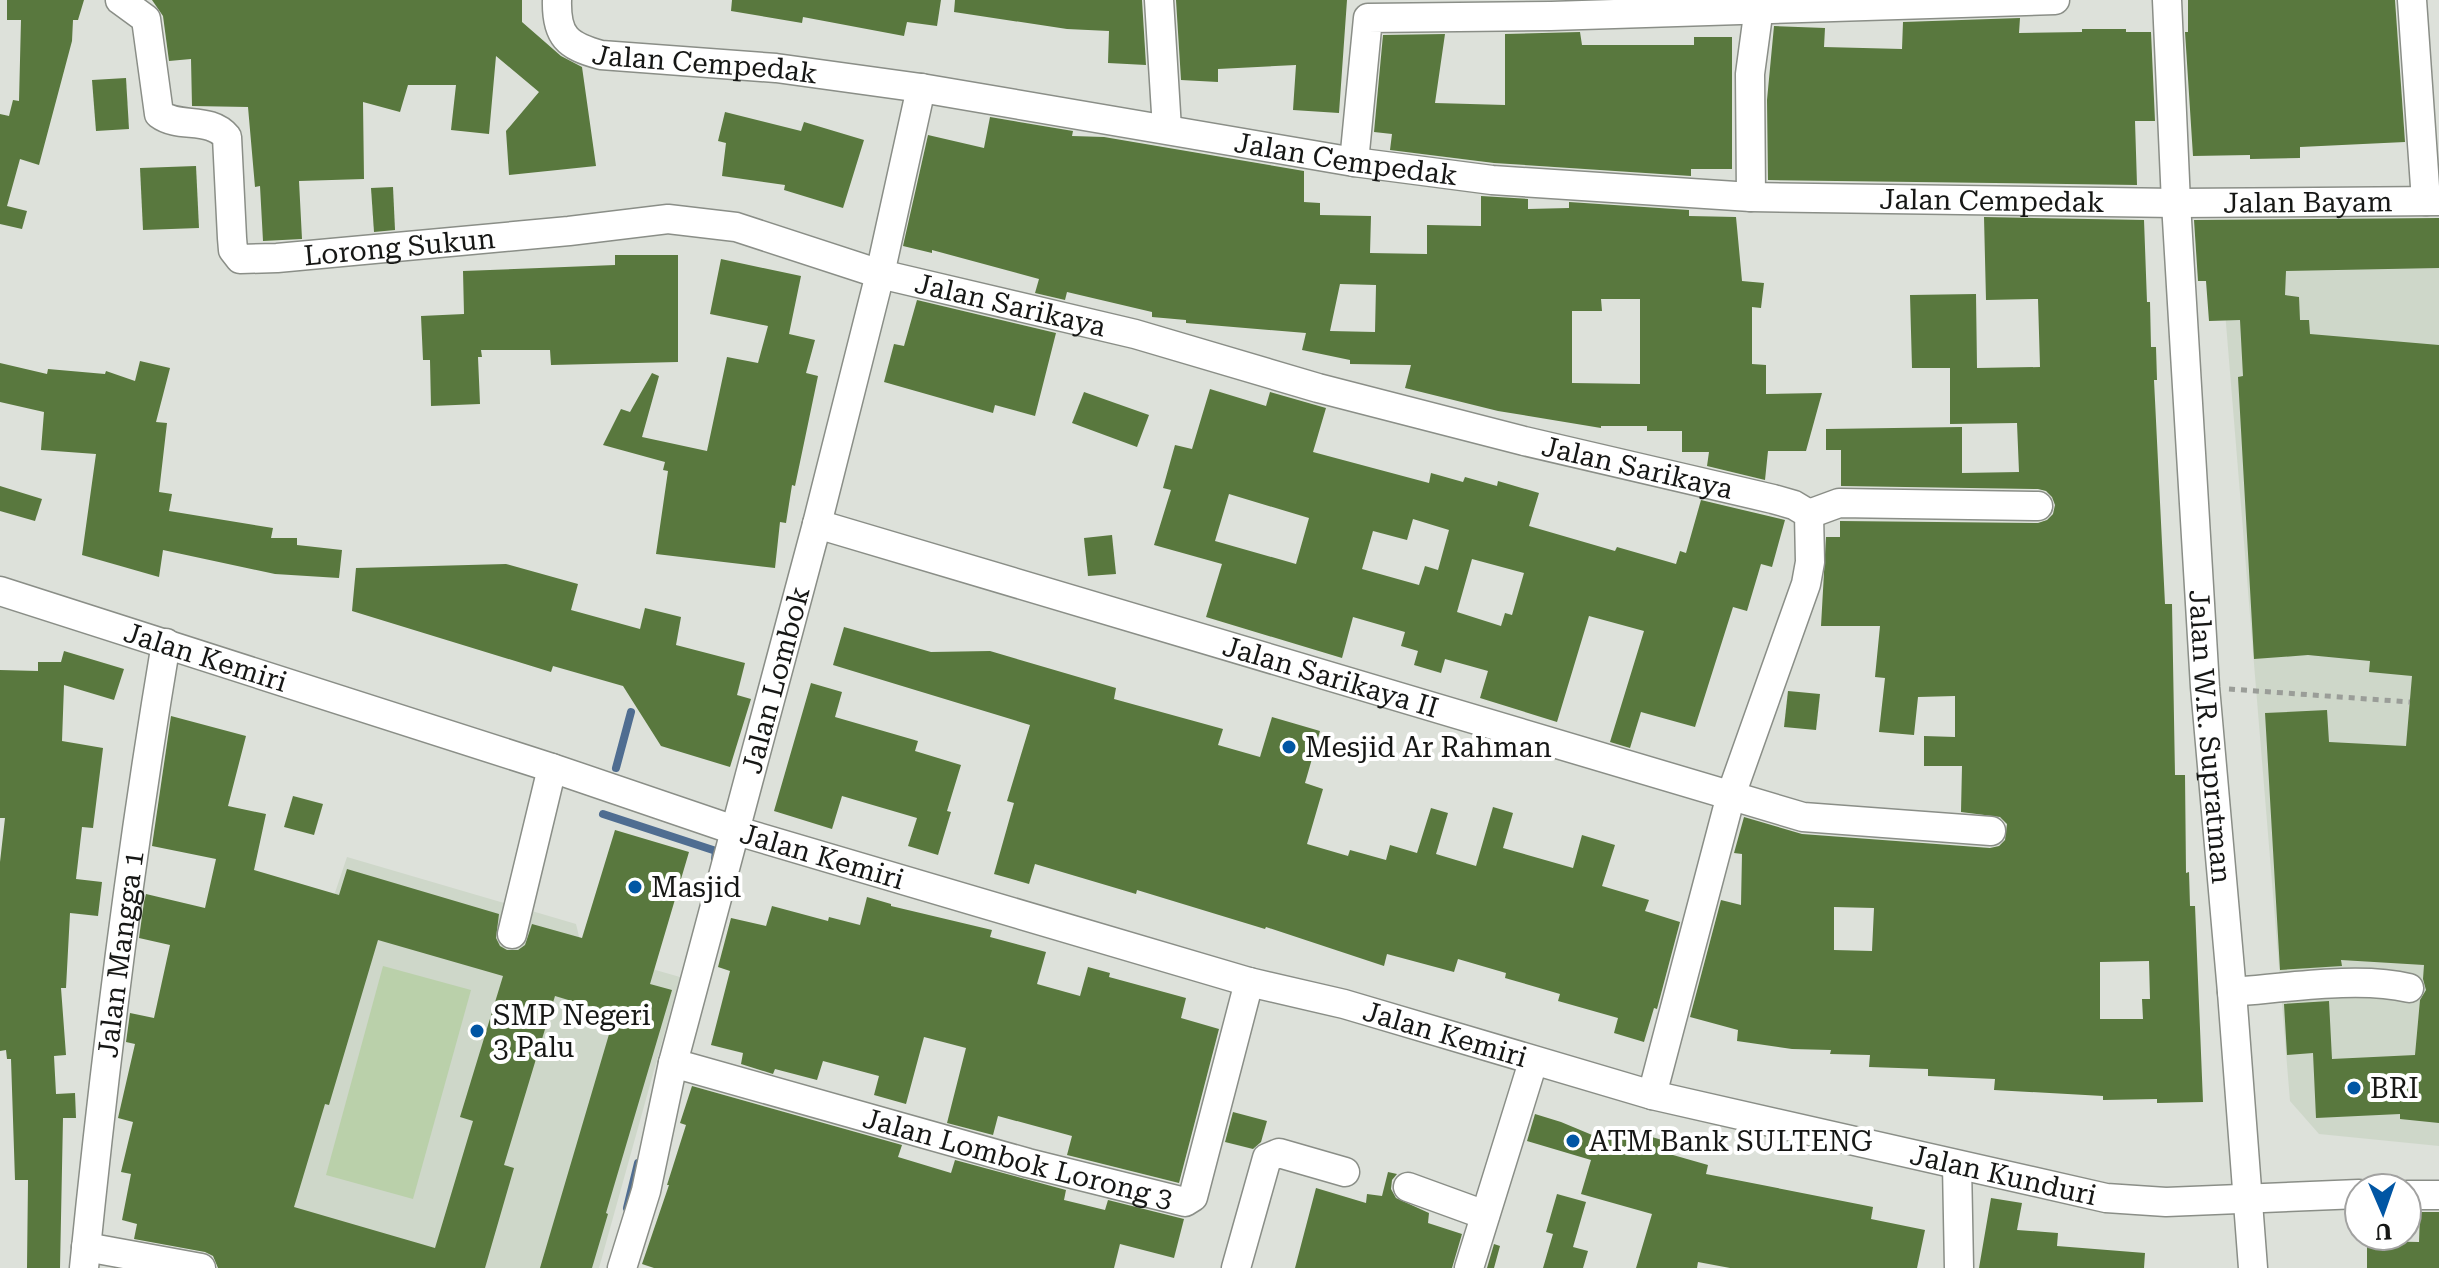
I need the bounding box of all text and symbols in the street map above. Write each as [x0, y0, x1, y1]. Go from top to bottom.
street label: Jalan Cempedak [589, 38, 820, 91]
street label: Jalan Cempedak [1232, 126, 1460, 192]
street label: Jalan Cempedak [1879, 183, 2105, 219]
street label: Jalan Bayam [2223, 185, 2393, 220]
street label: Lorong Sukun [302, 222, 497, 272]
street label: Jalan Sarikaya [912, 267, 1109, 344]
street label: Jalan Sarikaya [1539, 430, 1736, 506]
street label: Jalan Lombok [735, 583, 817, 777]
street label: Jalan W.R. Supratman [2182, 589, 2238, 885]
street label: Jalan Kemiri [120, 616, 291, 699]
street label: Jalan Sarikaya II [1219, 630, 1442, 725]
place label: Mesjid Ar Rahman [1305, 731, 1552, 764]
marker: Mesjid Ar Rahman [1280, 738, 1298, 756]
street label: Jalan Kemiri [736, 817, 908, 896]
street label: Jalan Mangga 1 [91, 848, 151, 1060]
place label: Masjid [651, 871, 741, 904]
marker: Masjid [626, 878, 644, 896]
street label: Jalan Kemiri [1359, 995, 1531, 1074]
place label: SMP Negeri 3 Palu [493, 999, 651, 1064]
marker: SMP Negeri 3 Palu [468, 1022, 486, 1040]
place label: BRI [2370, 1072, 2419, 1105]
marker: BRI [2345, 1079, 2363, 1097]
street label: Jalan Lombok Lorong 3 [859, 1101, 1176, 1215]
place label: ATM Bank SULTENG [1589, 1125, 1873, 1158]
marker: ATM Bank SULTENG [1564, 1132, 1582, 1150]
street label: Jalan Kunduri [1907, 1138, 2100, 1212]
north arrow [2343, 1172, 2423, 1252]
text: U [2375, 1219, 2393, 1244]

